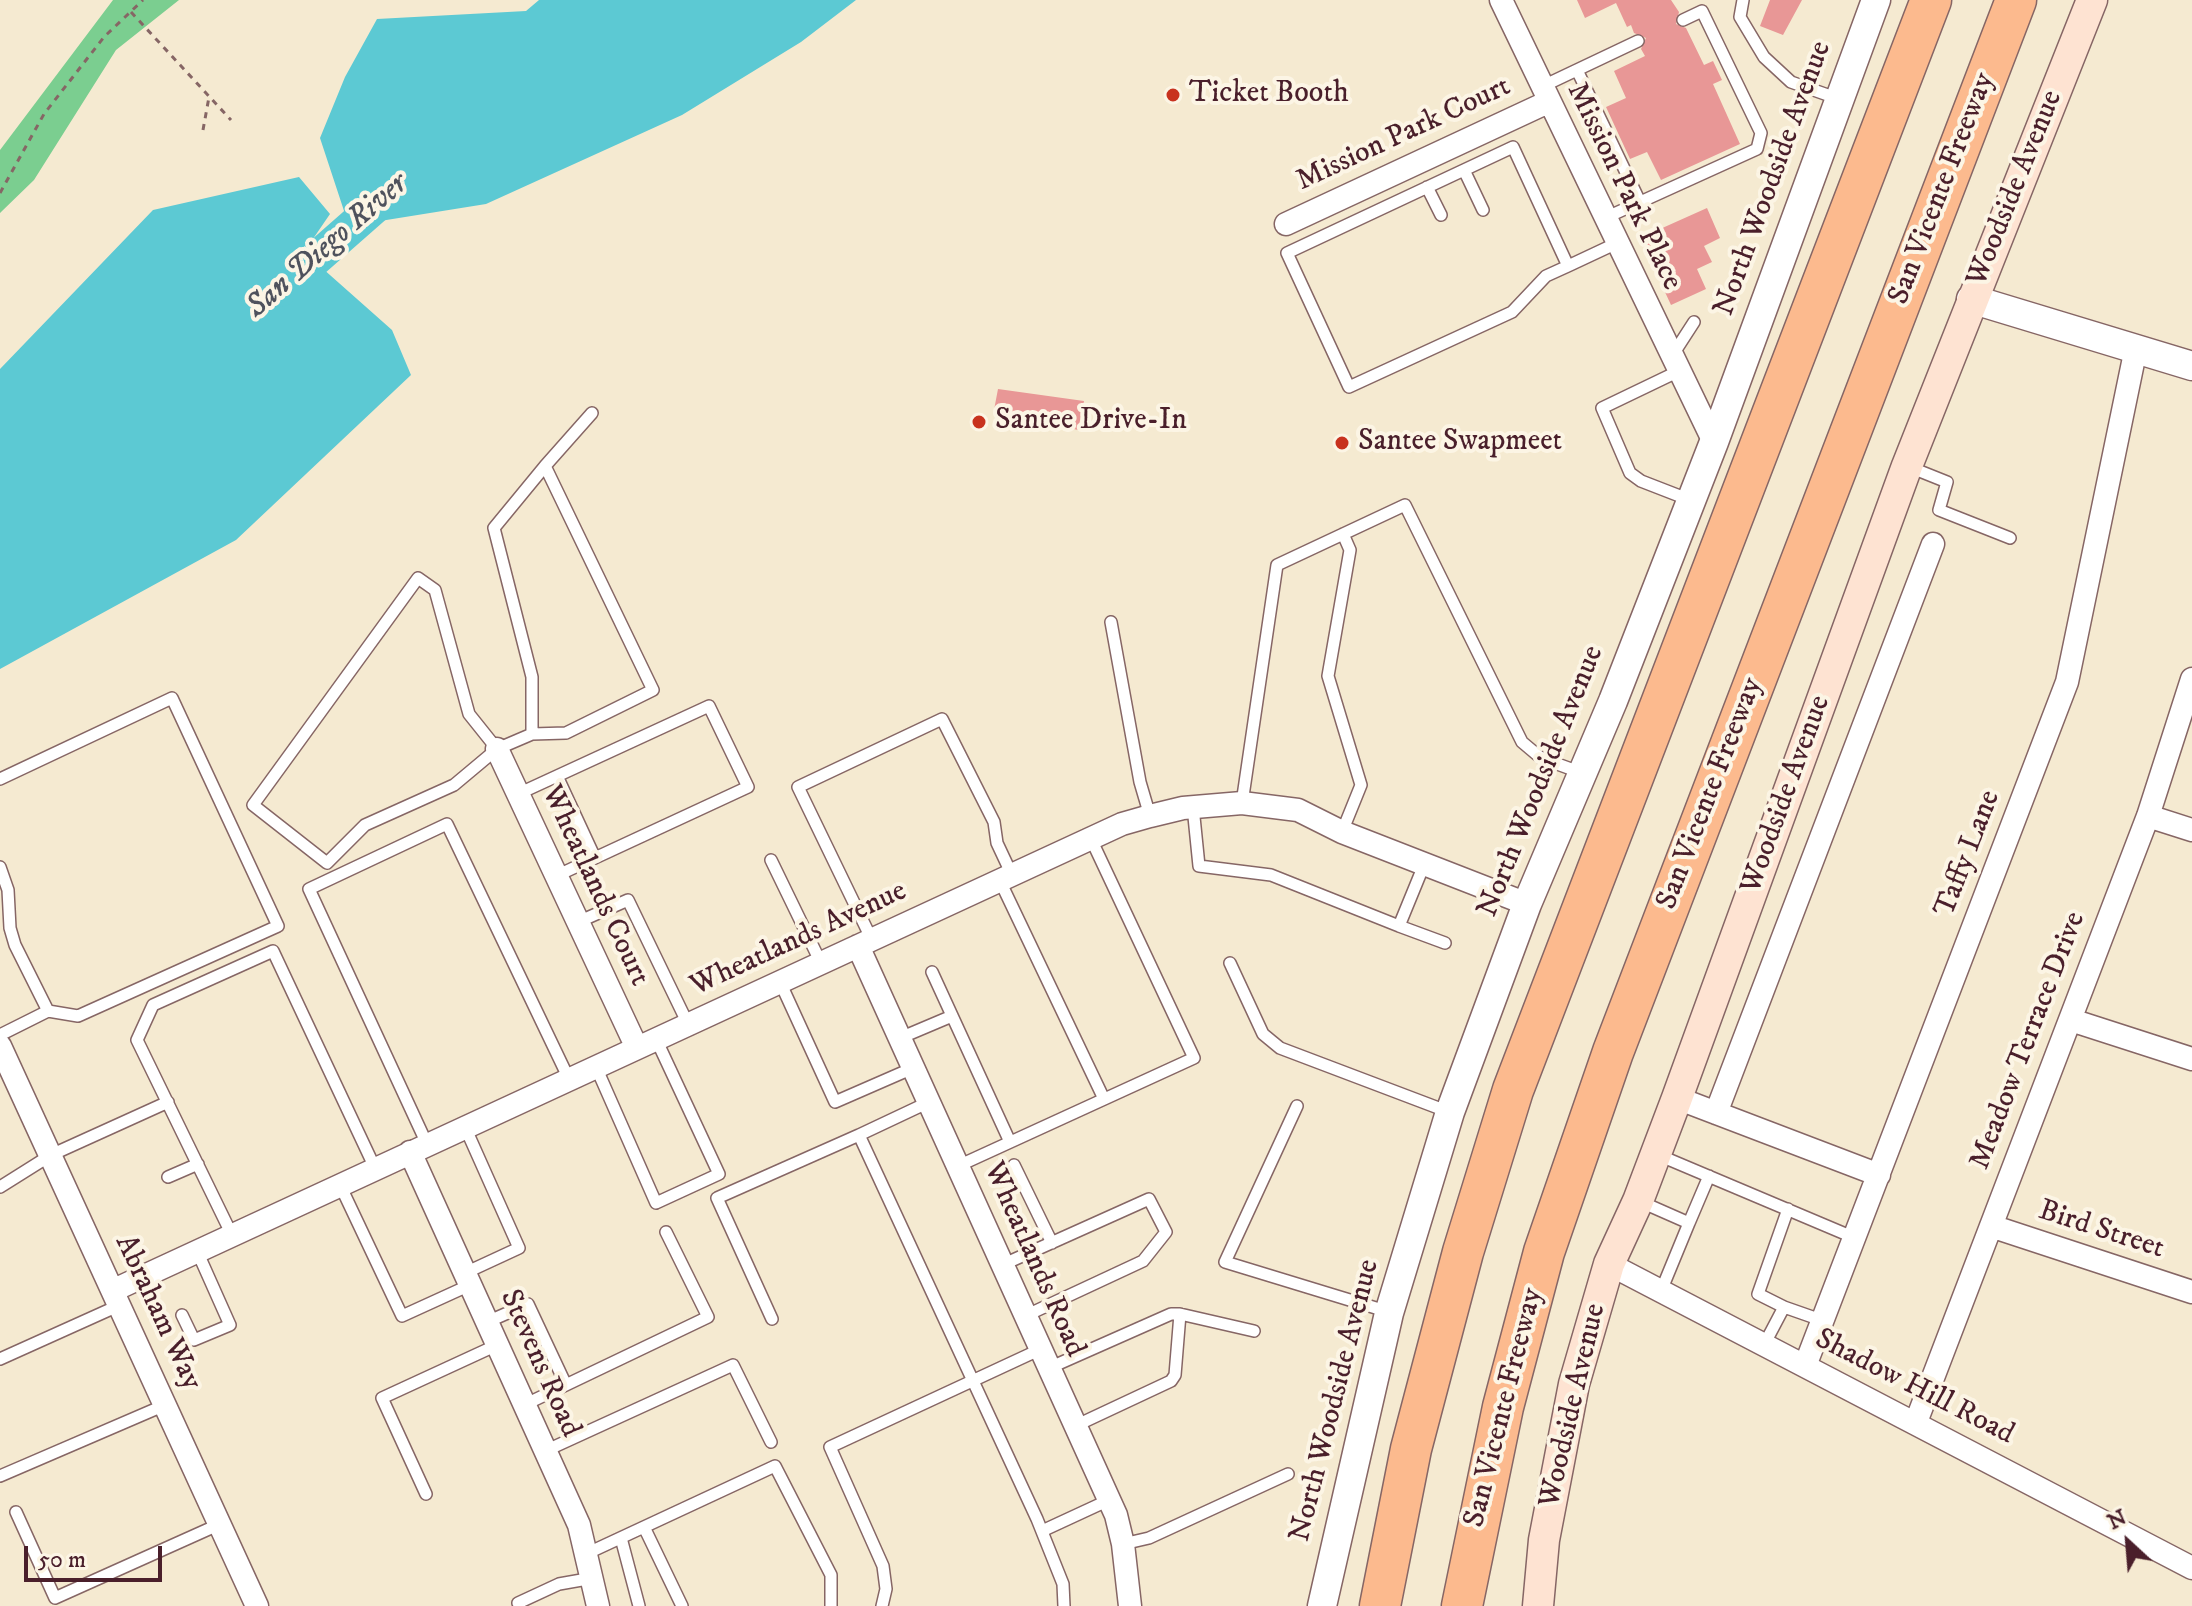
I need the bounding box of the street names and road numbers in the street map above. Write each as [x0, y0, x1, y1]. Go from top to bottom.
street label: North Woodside Avenue [1708, 37, 1840, 321]
street label: San Vicente Freeway [1882, 68, 2004, 310]
street label: Mission Park Court [1291, 70, 1517, 200]
street label: Mission Park Place [1557, 77, 1689, 297]
street label: Woodside Avenue [1960, 86, 2072, 292]
street label: North Woodside Avenue [1471, 641, 1613, 923]
street label: San Vicente Freeway [1650, 673, 1772, 915]
street label: Woodside Avenue [1734, 691, 1840, 899]
street label: Wheatlands Court [532, 780, 656, 992]
street label: Taffy Lane [1928, 786, 2010, 922]
street label: Wheatlands Avenue [685, 874, 913, 1006]
street label: Meadow Terrace Drive [1963, 907, 2095, 1175]
street label: Wheatlands Road [974, 1157, 1092, 1363]
street label: Bird Street [2034, 1194, 2168, 1268]
street label: Abraham Way [105, 1230, 209, 1396]
street label: North Woodside Avenue [1283, 1256, 1389, 1546]
street label: Stevens Road [491, 1285, 587, 1443]
street label: San Vicente Freeway [1458, 1285, 1552, 1531]
street label: Woodside Avenue [1533, 1301, 1615, 1511]
street label: Shadow Hill Road [1808, 1322, 2020, 1454]

